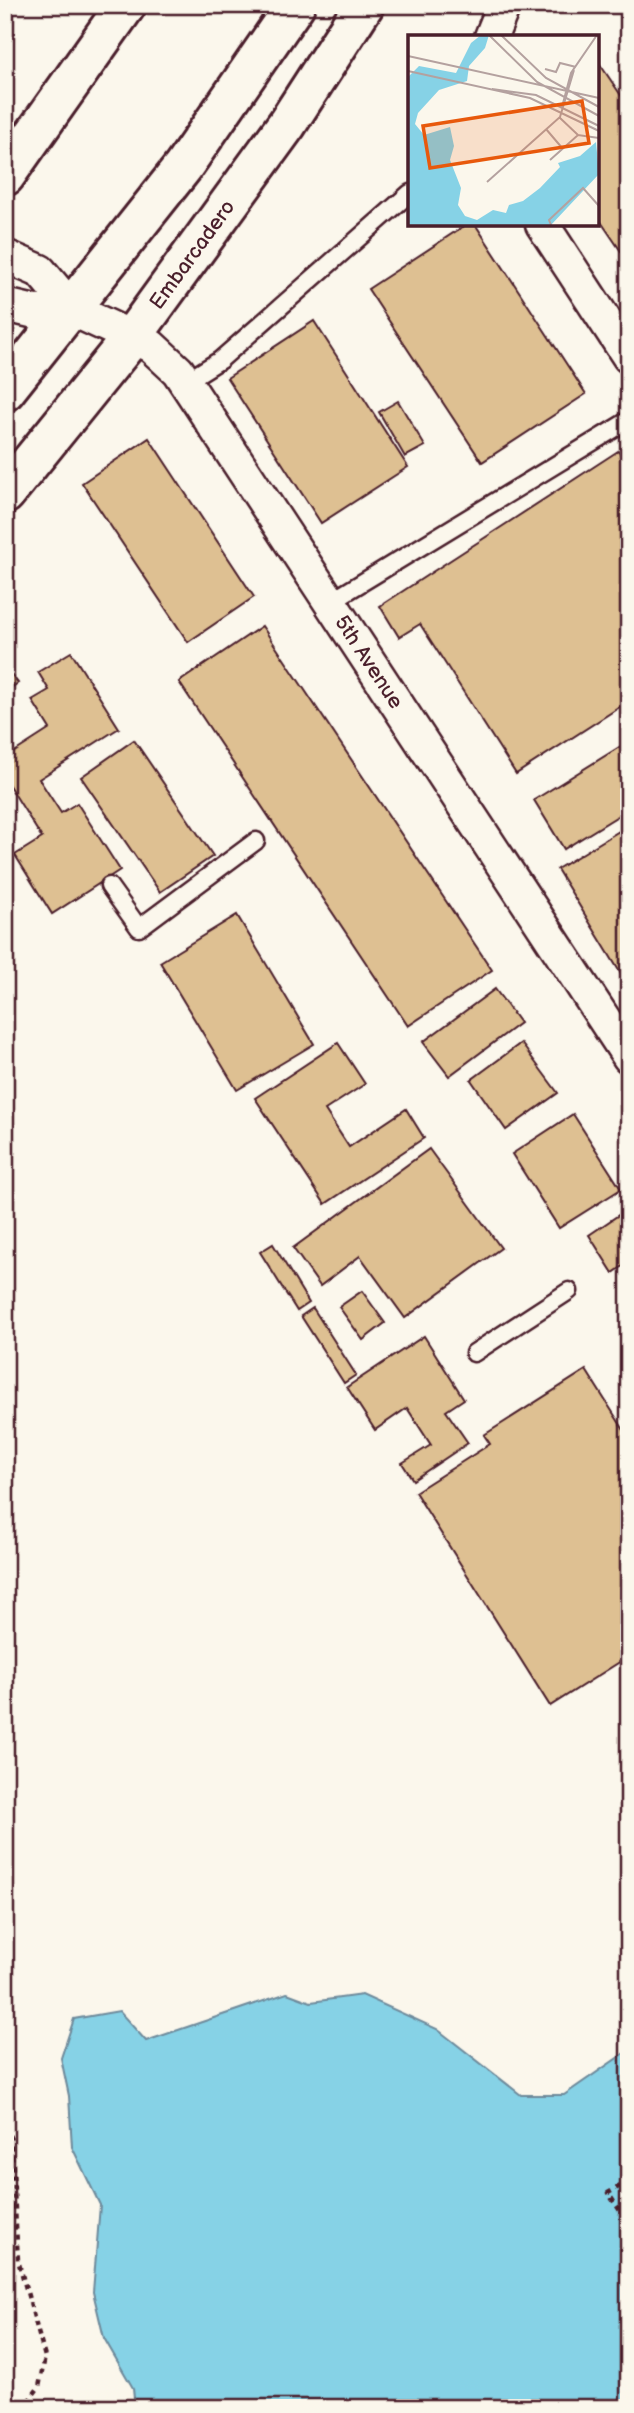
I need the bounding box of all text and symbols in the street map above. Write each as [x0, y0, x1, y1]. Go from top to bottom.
inset map [408, 35, 599, 226]
street label: Embarcadero [144, 195, 241, 314]
street label: 5th Avenue [329, 611, 408, 713]

